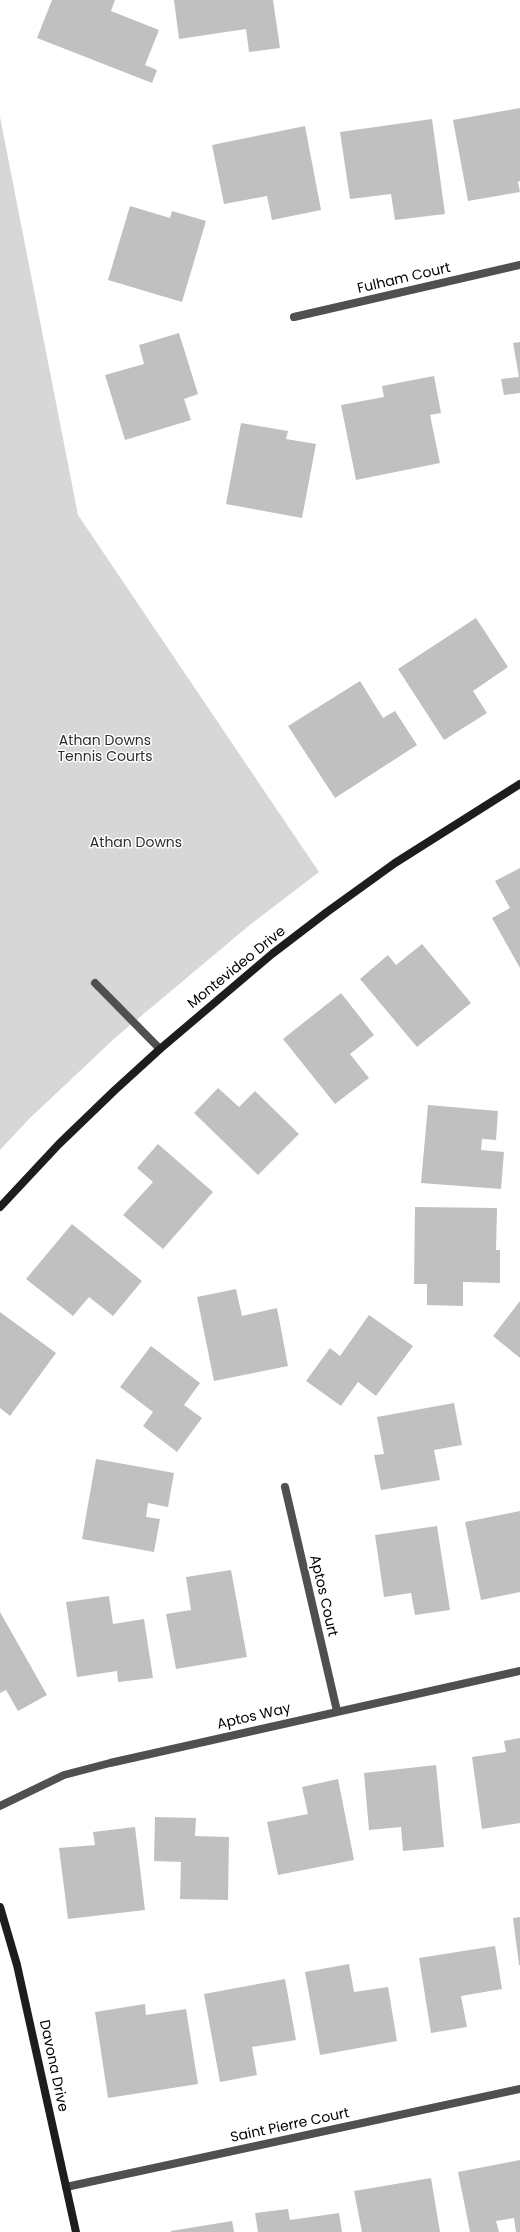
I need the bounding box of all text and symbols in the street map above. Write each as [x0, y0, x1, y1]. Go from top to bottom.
street label: Fulham Court [356, 260, 452, 298]
park label: Athan Downs Tennis Courts [57, 733, 153, 766]
park label: Athan Downs [90, 835, 182, 851]
street label: Montevideo Drive [185, 923, 289, 1013]
street label: Aptos Court [305, 1554, 341, 1638]
street label: Aptos Way [216, 1700, 292, 1734]
street label: Davona Drive [35, 2019, 71, 2113]
street label: Saint Pierre Court [229, 2105, 351, 2147]

